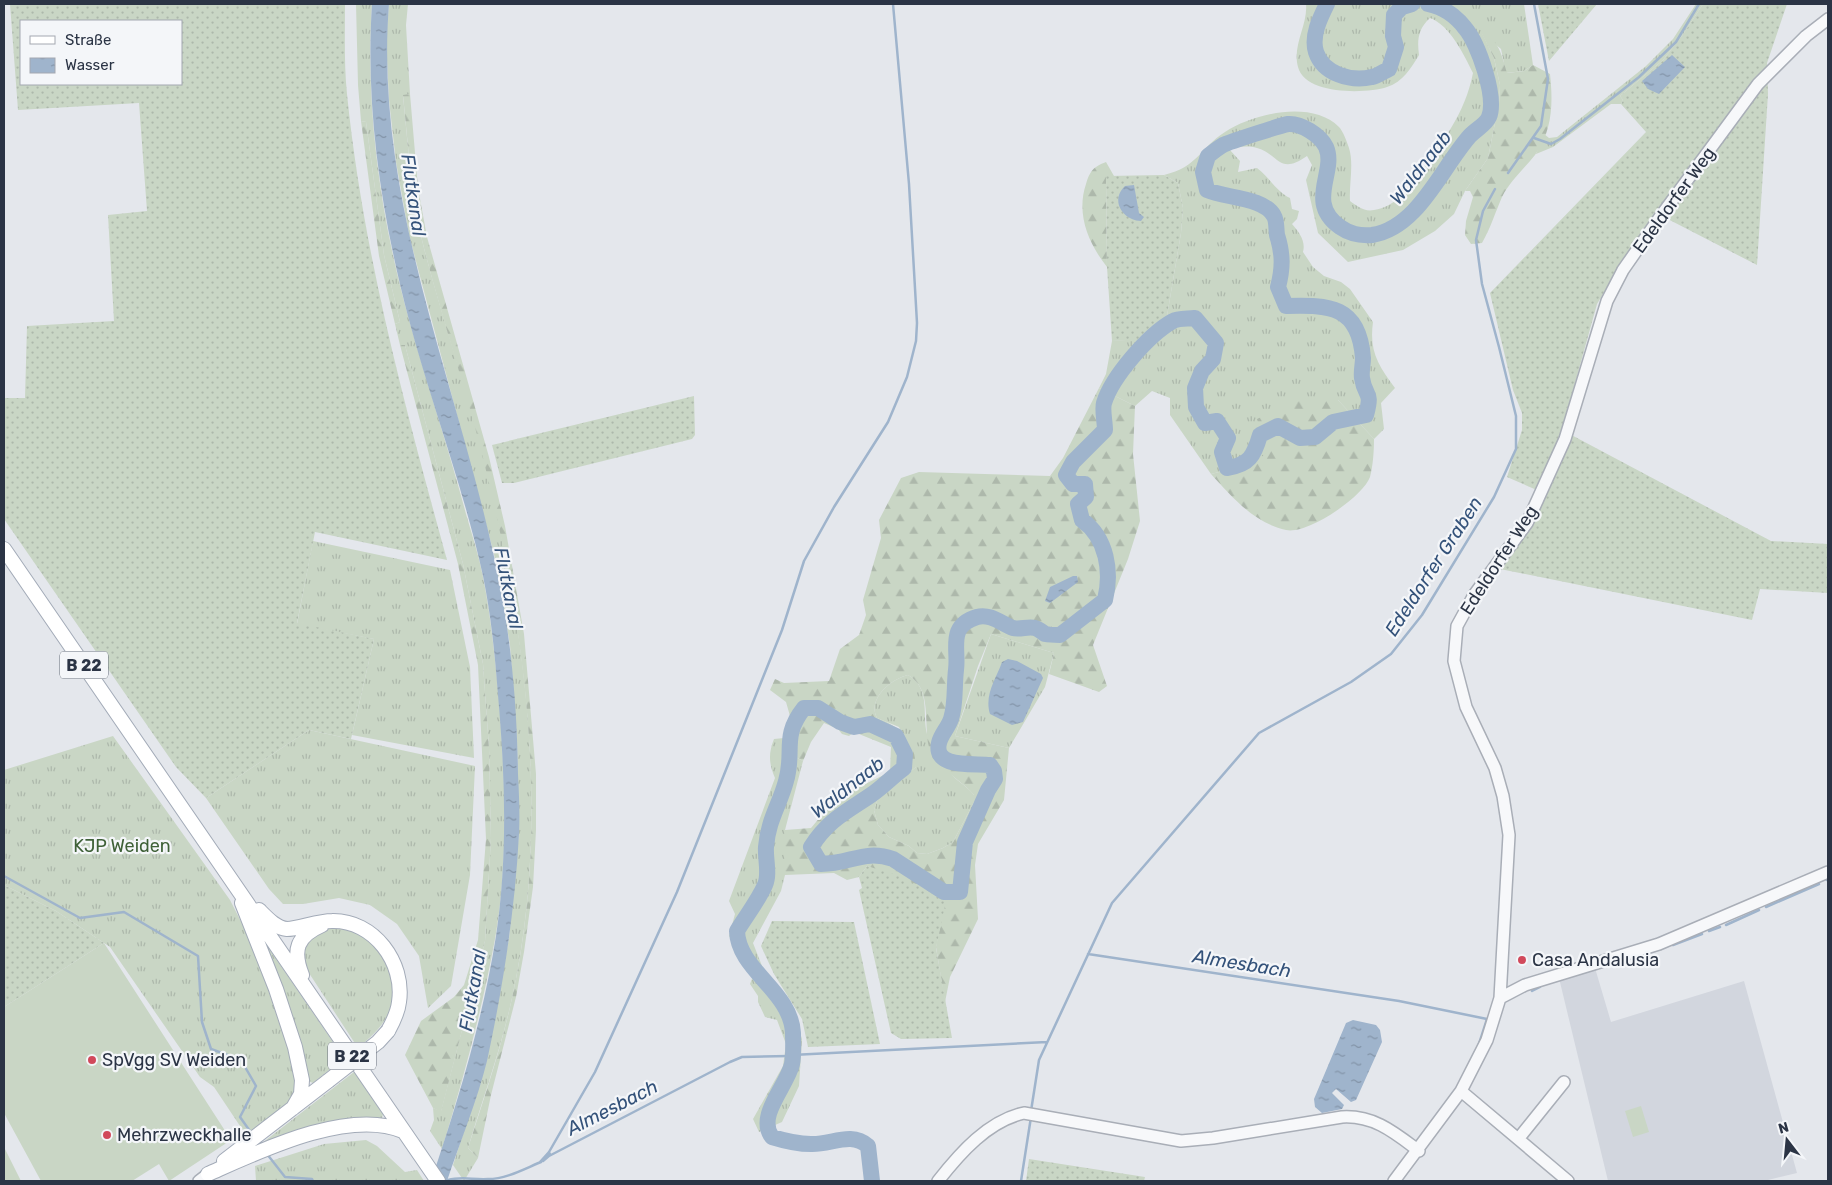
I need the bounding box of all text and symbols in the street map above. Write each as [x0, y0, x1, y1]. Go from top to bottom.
legend [20, 20, 182, 85]
text: Straße [65, 31, 111, 49]
text: Wasser [65, 56, 115, 74]
water label: Waldnaab [1384, 126, 1456, 209]
street label: Edeldorfer Weg [1628, 143, 1720, 257]
water label: Flutkanal [396, 152, 431, 238]
water label: Edeldorfer Graben [1380, 492, 1487, 640]
street label: Edeldorfer Weg [1455, 501, 1543, 619]
water label: Flutkanal [489, 545, 528, 631]
road number: B 22 [60, 652, 108, 678]
water label: Waldnaab [806, 751, 889, 823]
park label: KJP Weiden [73, 835, 171, 857]
water label: Almesbach [1190, 944, 1293, 983]
water label: Flutkanal [454, 947, 491, 1033]
place label: Casa Andalusia [1532, 949, 1659, 971]
marker: Casa Andalusia [1516, 954, 1528, 966]
road number: B 22 [328, 1042, 376, 1070]
place label: SpVgg SV Weiden [102, 1049, 246, 1071]
marker: SpVgg SV Weiden [86, 1054, 98, 1066]
water label: Almesbach [562, 1075, 662, 1141]
north arrow [1762, 1115, 1812, 1165]
text: N [1776, 1118, 1791, 1138]
place label: Mehrzweckhalle [117, 1124, 252, 1146]
marker: Mehrzweckhalle [101, 1129, 113, 1141]

